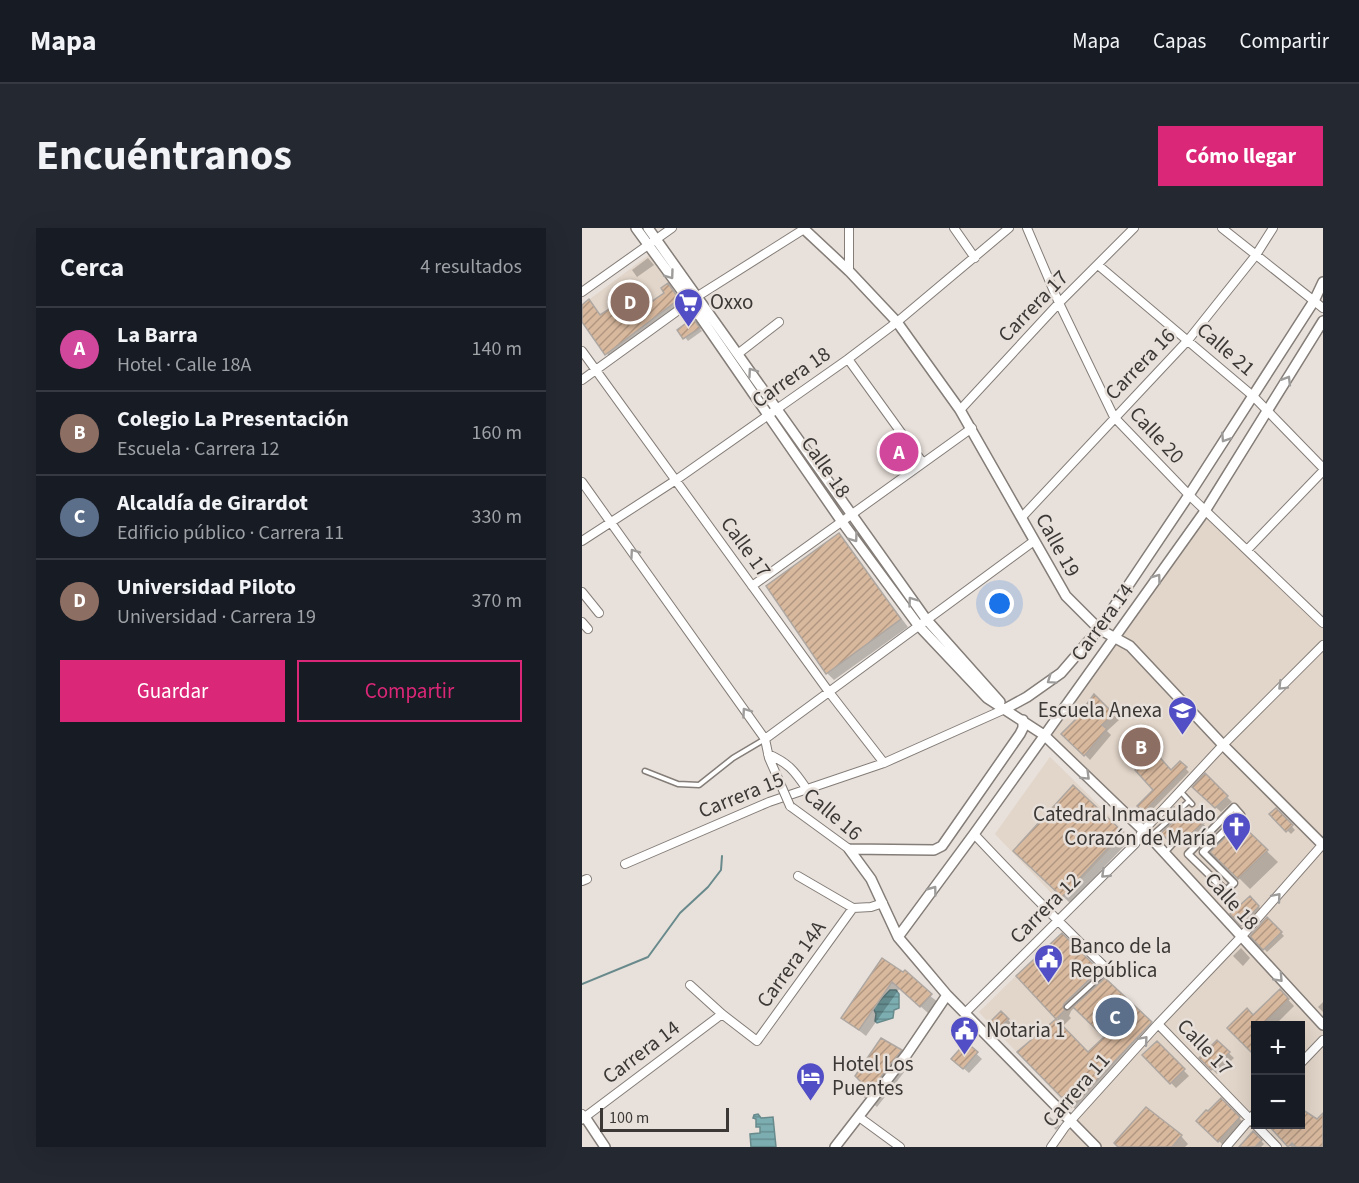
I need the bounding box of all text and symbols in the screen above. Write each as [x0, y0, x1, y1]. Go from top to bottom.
text: Mapa [30, 21, 97, 61]
text: Mapa [1072, 26, 1120, 56]
text: Capas [1153, 26, 1206, 56]
text: Compartir [1239, 26, 1329, 56]
text: Encuéntranos [36, 126, 292, 186]
button: Cómo llegar [1158, 126, 1323, 186]
text: Cerca [60, 249, 124, 286]
text: 4 resultados [420, 253, 522, 281]
street label: Carrera 17 [991, 263, 1075, 349]
one-way arrow [663, 269, 674, 280]
pin: D [610, 280, 650, 325]
supermarket icon: Oxxo [673, 286, 705, 328]
place label: Oxxo [710, 287, 753, 317]
street label: Calle 21 [1190, 315, 1262, 383]
text: La Barra [117, 319, 198, 351]
street label: Carrera 16 [1098, 321, 1182, 407]
text: A [74, 335, 85, 363]
text: 140 m [472, 335, 522, 363]
street label: Carrera 18 [746, 339, 836, 415]
text: Hotel · Calle 18A [117, 351, 251, 379]
one-way arrow [748, 368, 759, 379]
one-way arrow [1280, 376, 1292, 386]
street label: Calle 20 [1123, 400, 1191, 470]
text: Colegio La Presentación [117, 403, 349, 435]
text: B [73, 419, 86, 447]
text: 160 m [472, 419, 522, 447]
street label: Calle 18 [794, 430, 858, 504]
pin: A [880, 430, 918, 474]
one-way arrow [1221, 432, 1233, 442]
text: Escuela · Carrera 12 [117, 435, 280, 463]
text: Alcaldía de Girardot [117, 487, 308, 519]
text: C [74, 503, 85, 531]
text: 330 m [472, 503, 522, 531]
street label: Calle 19 [1028, 508, 1088, 582]
street label: Calle 17 [714, 510, 778, 584]
text: Edificio público · Carrera 11 [117, 519, 344, 547]
one-way arrow [847, 532, 858, 543]
one-way arrow [630, 549, 641, 560]
text: Universidad Piloto [117, 571, 296, 603]
one-way arrow [1150, 573, 1161, 584]
street label: Carrera 14 [1063, 577, 1141, 667]
text: D [73, 587, 86, 615]
text: 370 m [472, 587, 522, 615]
your location [985, 589, 1014, 618]
one-way arrow [909, 596, 920, 607]
text: Universidad · Carrera 19 [117, 603, 316, 631]
button: Guardar [60, 660, 285, 722]
button: Compartir [297, 660, 522, 722]
one-way arrow [1046, 673, 1057, 684]
one-way arrow [1278, 679, 1288, 690]
school or university icon: Escuela Anexa [1167, 694, 1199, 736]
place label: Escuela Anexa [1038, 695, 1162, 725]
one-way arrow [742, 708, 753, 719]
pin: B [1122, 724, 1160, 770]
street label: Carrera 15 [694, 764, 788, 826]
one-way arrow [1078, 769, 1089, 780]
street label: Calle 16 [797, 780, 869, 848]
place label: Catedral Inmaculado Corazón de María [1033, 799, 1216, 853]
church icon: Catedral Inmaculado Corazón de María [1221, 810, 1253, 852]
street label: Calle 18 [1198, 865, 1266, 937]
street label: Carrera 12 [1003, 866, 1087, 950]
one-way arrow [1102, 866, 1113, 877]
one-way arrow [926, 885, 937, 896]
one-way arrow [1270, 893, 1281, 904]
street label: Carrera 14A [749, 914, 833, 1014]
place label: Banco de la República [1070, 931, 1171, 985]
public building icon: Banco de la República [1033, 942, 1065, 984]
one-way arrow [1272, 971, 1283, 981]
pin: C [1096, 994, 1134, 1040]
street label: Calle 17 [1170, 1012, 1240, 1082]
street label: Carrera 14 [596, 1013, 686, 1091]
public building icon: Notaria 1 [949, 1014, 981, 1056]
place label: Notaria 1 [986, 1015, 1066, 1045]
map controls [1251, 1021, 1305, 1129]
button: + [1251, 1021, 1305, 1075]
one-way arrow [1137, 1036, 1148, 1047]
street label: Carrera 11 [1035, 1046, 1117, 1134]
place label: Hotel Los Puentes [832, 1049, 914, 1103]
hotel icon: Hotel Los Puentes [795, 1060, 827, 1102]
button: − [1251, 1075, 1305, 1129]
scale bar [600, 1105, 729, 1132]
text: 100 m [609, 1107, 649, 1129]

